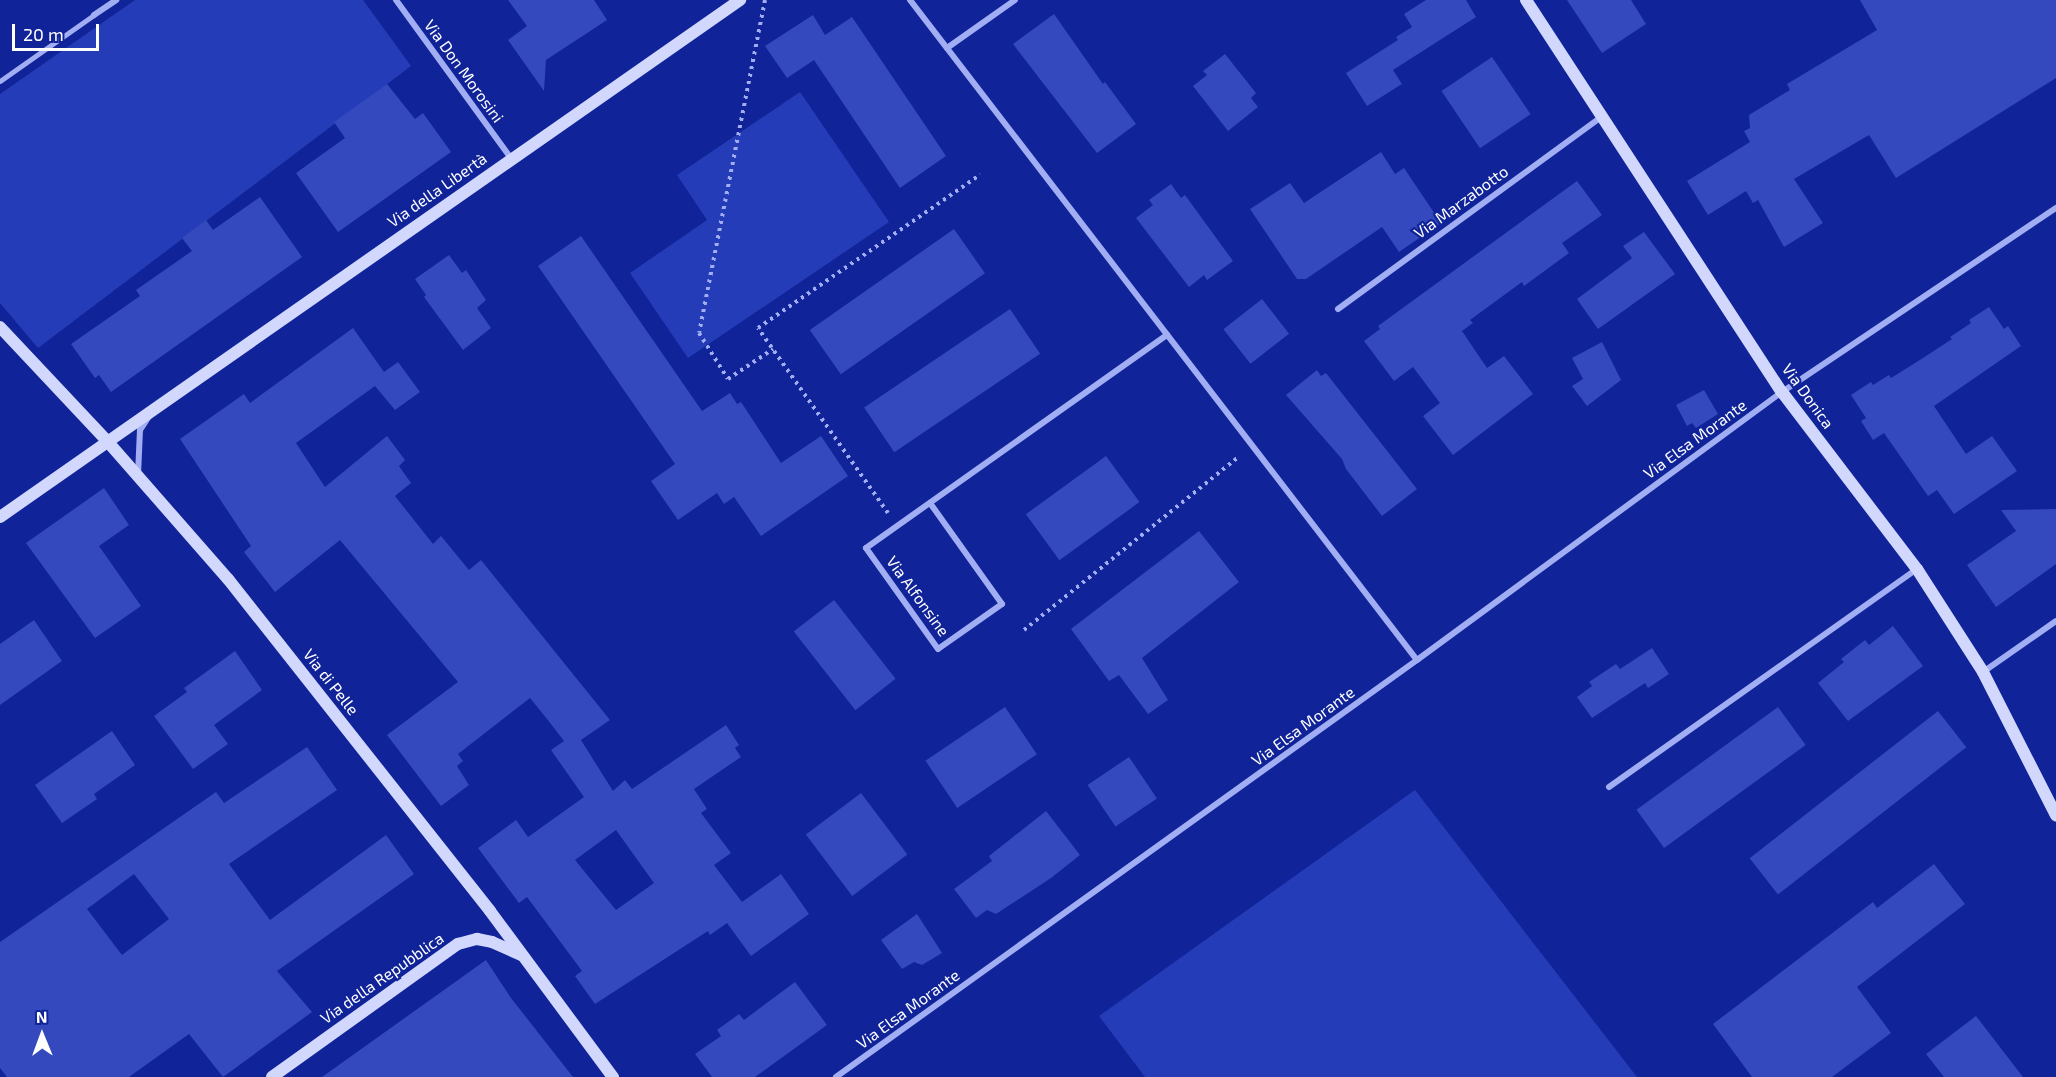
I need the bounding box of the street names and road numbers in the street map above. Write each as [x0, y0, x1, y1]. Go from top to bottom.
street label: Via Don Morosini [420, 16, 508, 126]
street label: Via della Libertà [384, 149, 490, 231]
street label: Via Marzabotto [1410, 161, 1512, 243]
street label: Via Donica [1778, 360, 1838, 432]
street label: Via Elsa Morante [1640, 395, 1750, 483]
street label: Via Alfonsine [882, 552, 954, 640]
street label: Via di Pelle [299, 645, 363, 719]
street label: Via Elsa Morante [1248, 682, 1358, 770]
street label: Via della Repubblica [317, 928, 447, 1028]
street label: Via Elsa Morante [853, 965, 963, 1053]

